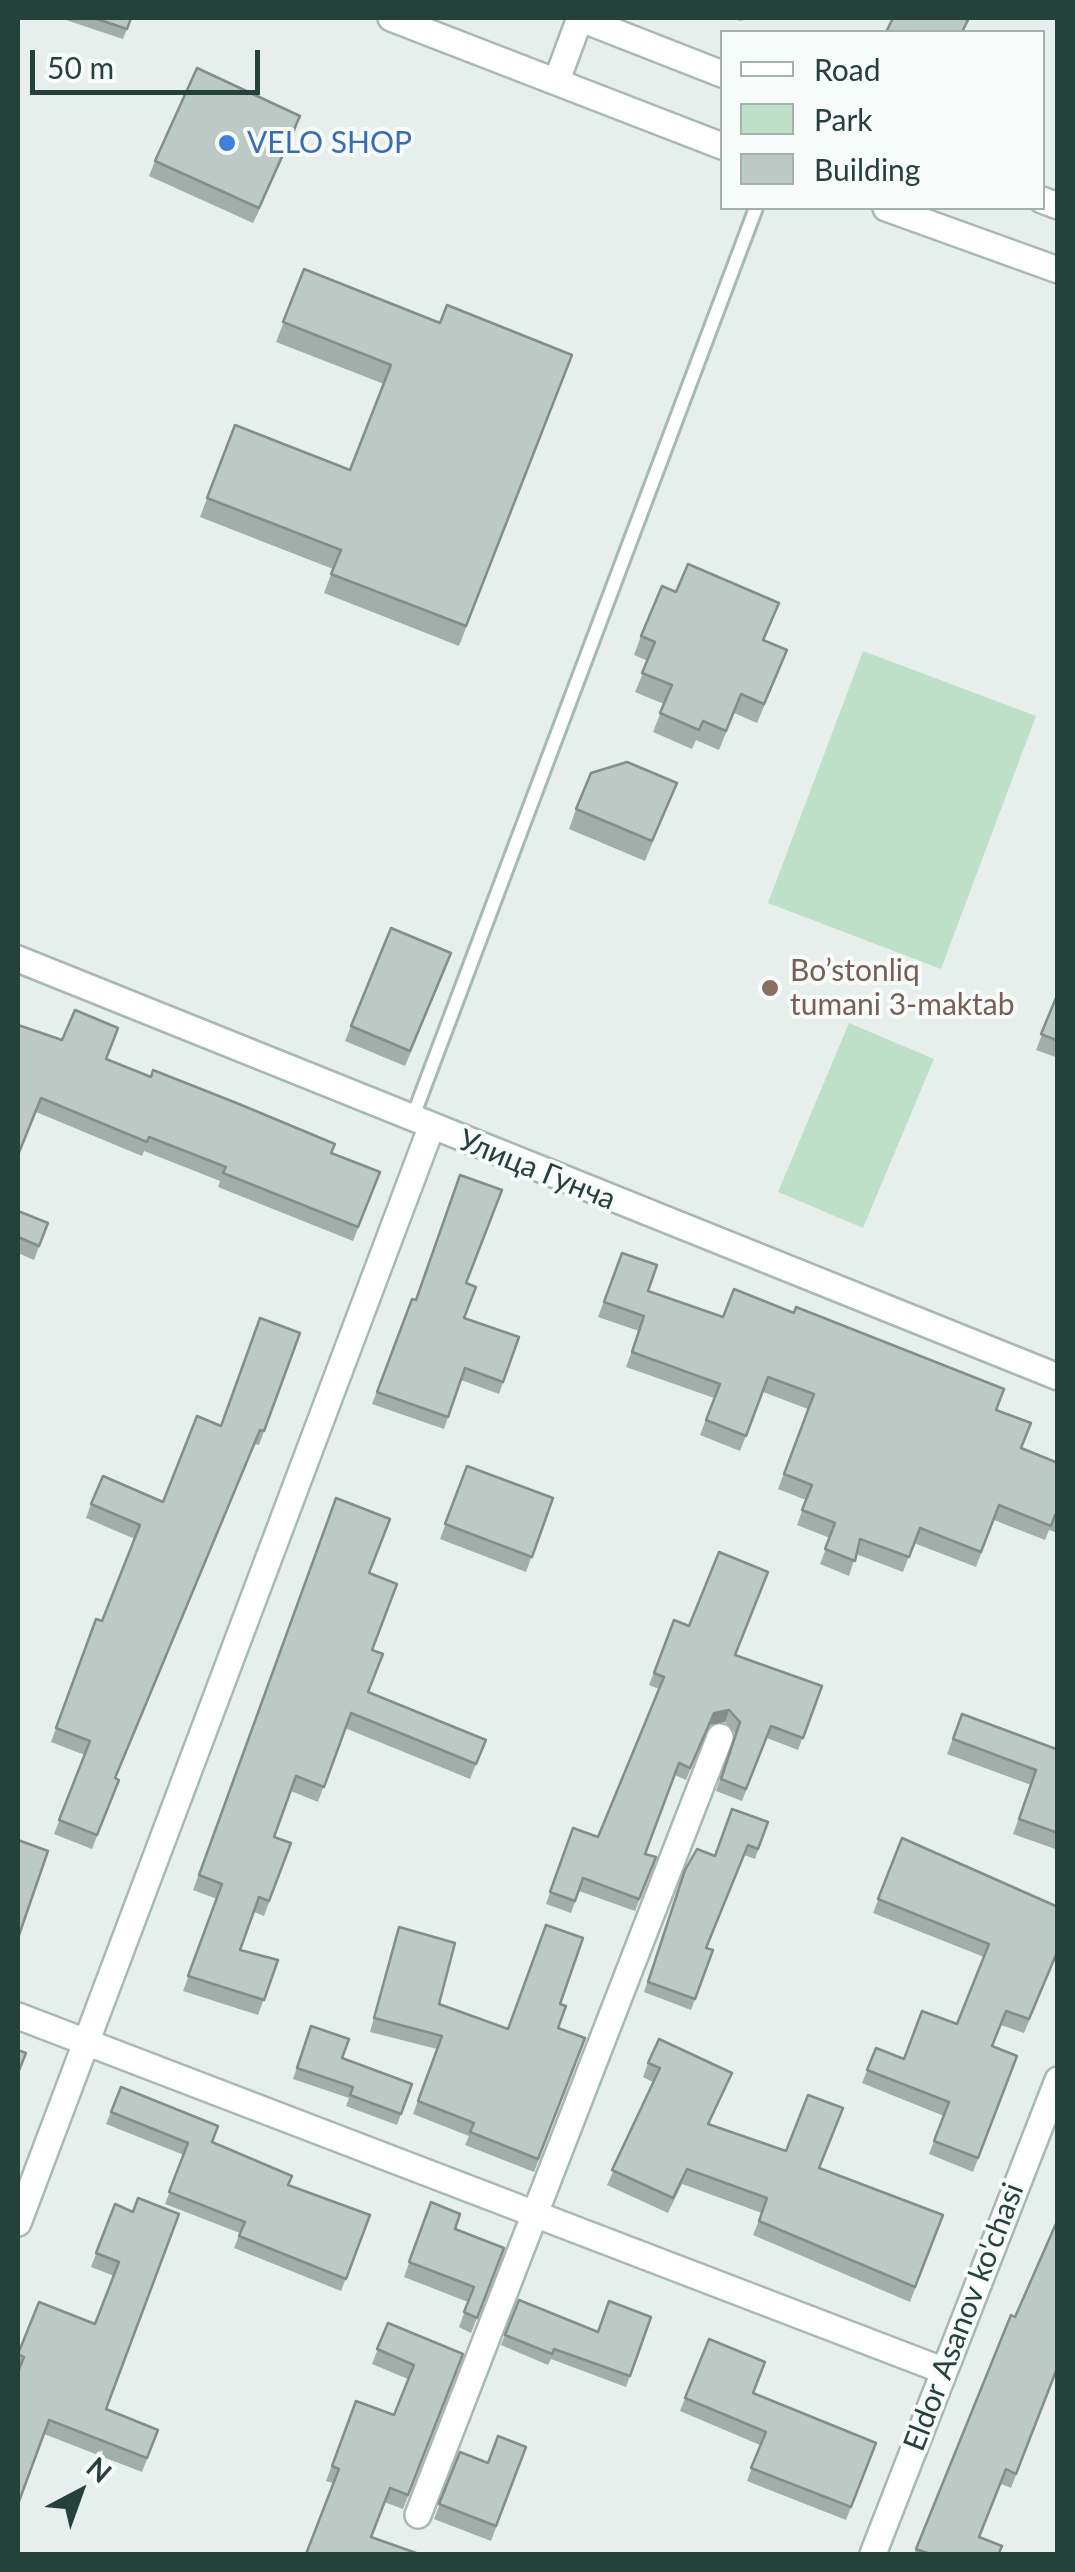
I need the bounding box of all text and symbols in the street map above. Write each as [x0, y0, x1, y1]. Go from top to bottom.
scale bar [35, 30, 265, 92]
legend [720, 30, 1045, 210]
text: 50 m [47, 49, 114, 85]
text: Road [814, 51, 881, 87]
text: Park [814, 101, 873, 137]
place label: VELO SHOP [247, 125, 412, 161]
marker: VELO SHOP [216, 132, 238, 154]
text: Building [814, 151, 920, 187]
place label: Bo’stonliq tumani 3-maktab [790, 953, 1015, 1024]
marker: Bo’stonliq tumani 3-maktab [759, 977, 781, 999]
street label: Улица Гунча [453, 1122, 621, 1218]
street label: Eldor Asanov ko'chasi [896, 2178, 1032, 2456]
north arrow [30, 2442, 130, 2542]
text: N [80, 2449, 119, 2489]

